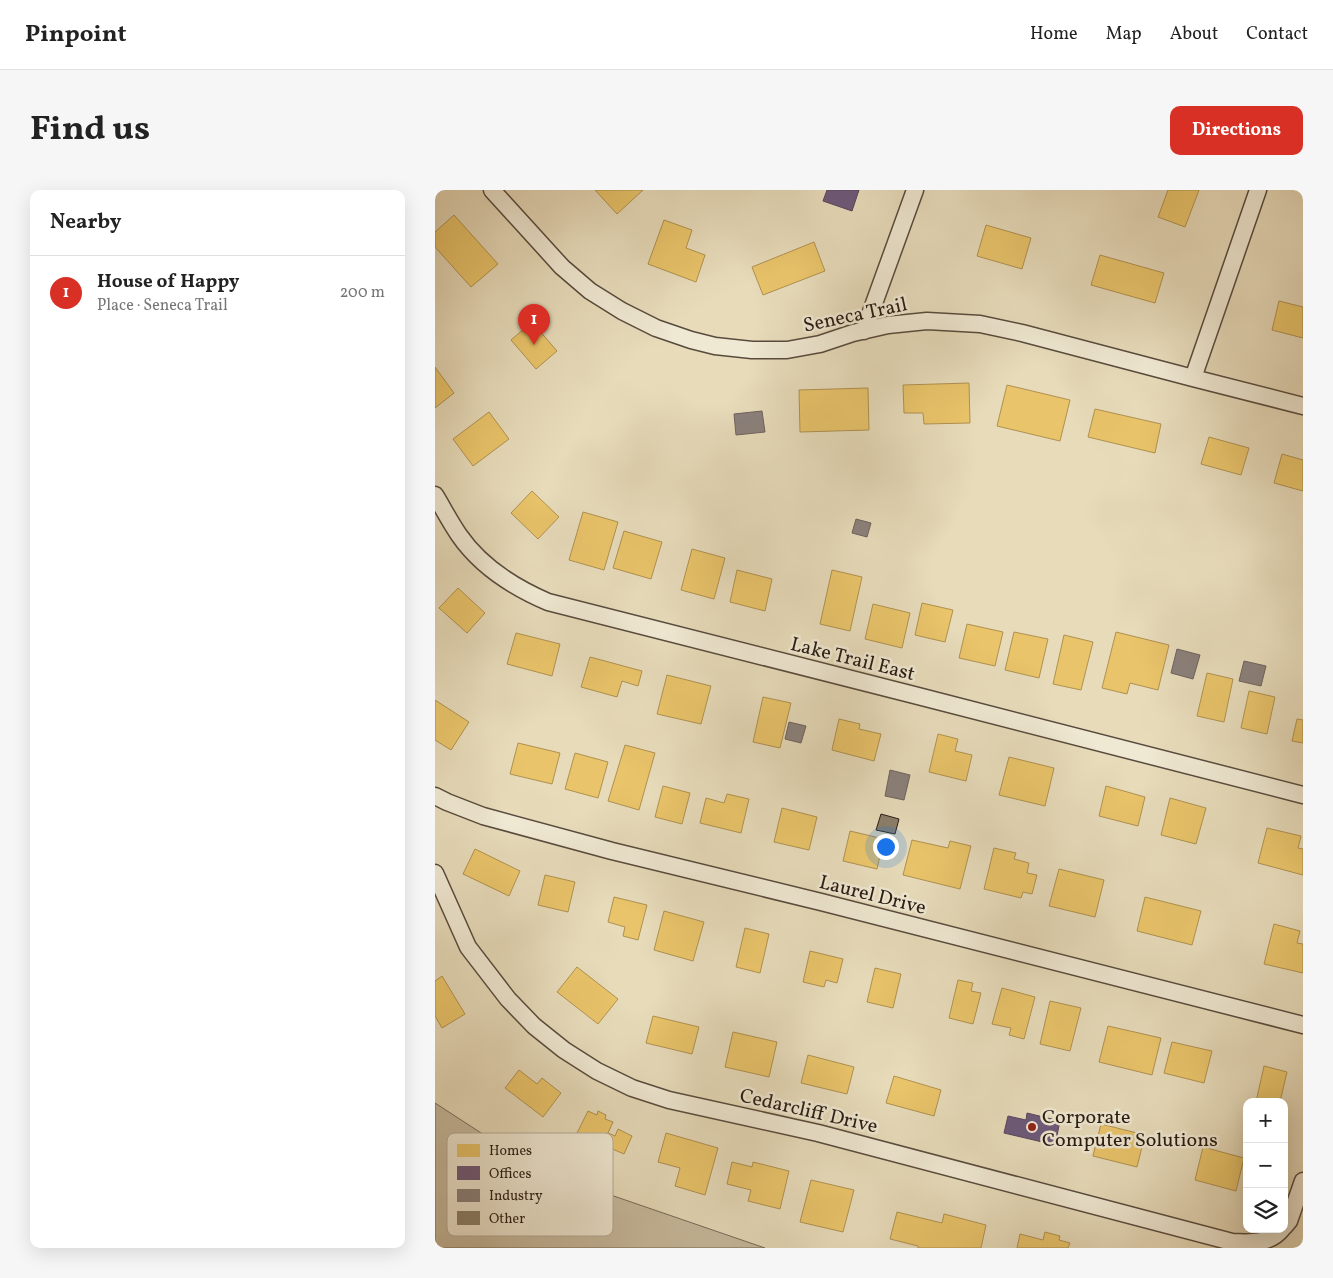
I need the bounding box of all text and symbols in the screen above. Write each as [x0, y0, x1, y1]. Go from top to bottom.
text: Pinpoint [25, 18, 127, 52]
text: Home [1030, 22, 1078, 47]
text: Map [1106, 22, 1142, 47]
text: About [1170, 22, 1218, 47]
text: Contact [1246, 22, 1308, 47]
text: Find us [30, 106, 150, 154]
button: Directions [1170, 106, 1303, 155]
text: Nearby [50, 208, 121, 237]
text: House of Happy [97, 269, 240, 295]
text: 1 [63, 282, 69, 304]
text: 200 m [340, 282, 385, 304]
street label: Seneca Trail [801, 291, 910, 341]
text: Place · Seneca Trail [97, 295, 228, 317]
pin: 1 [518, 304, 550, 345]
street label: Lake Trail East [787, 631, 918, 689]
your location [873, 834, 899, 860]
street label: Laurel Drive [816, 869, 929, 923]
street label: Cedarcliff Drive [737, 1082, 880, 1141]
map controls [1243, 1098, 1288, 1233]
button: + [1243, 1098, 1288, 1143]
place label: Corporate Computer Solutions [1042, 1104, 1218, 1155]
marker: Corporate Computer Solutions [1026, 1121, 1038, 1133]
legend [447, 1133, 613, 1236]
text: Homes [489, 1142, 532, 1161]
button: − [1243, 1143, 1288, 1188]
text: Offices [489, 1165, 531, 1184]
text: Industry [489, 1187, 543, 1206]
button: layers [1243, 1188, 1288, 1233]
text: Other [489, 1210, 525, 1229]

